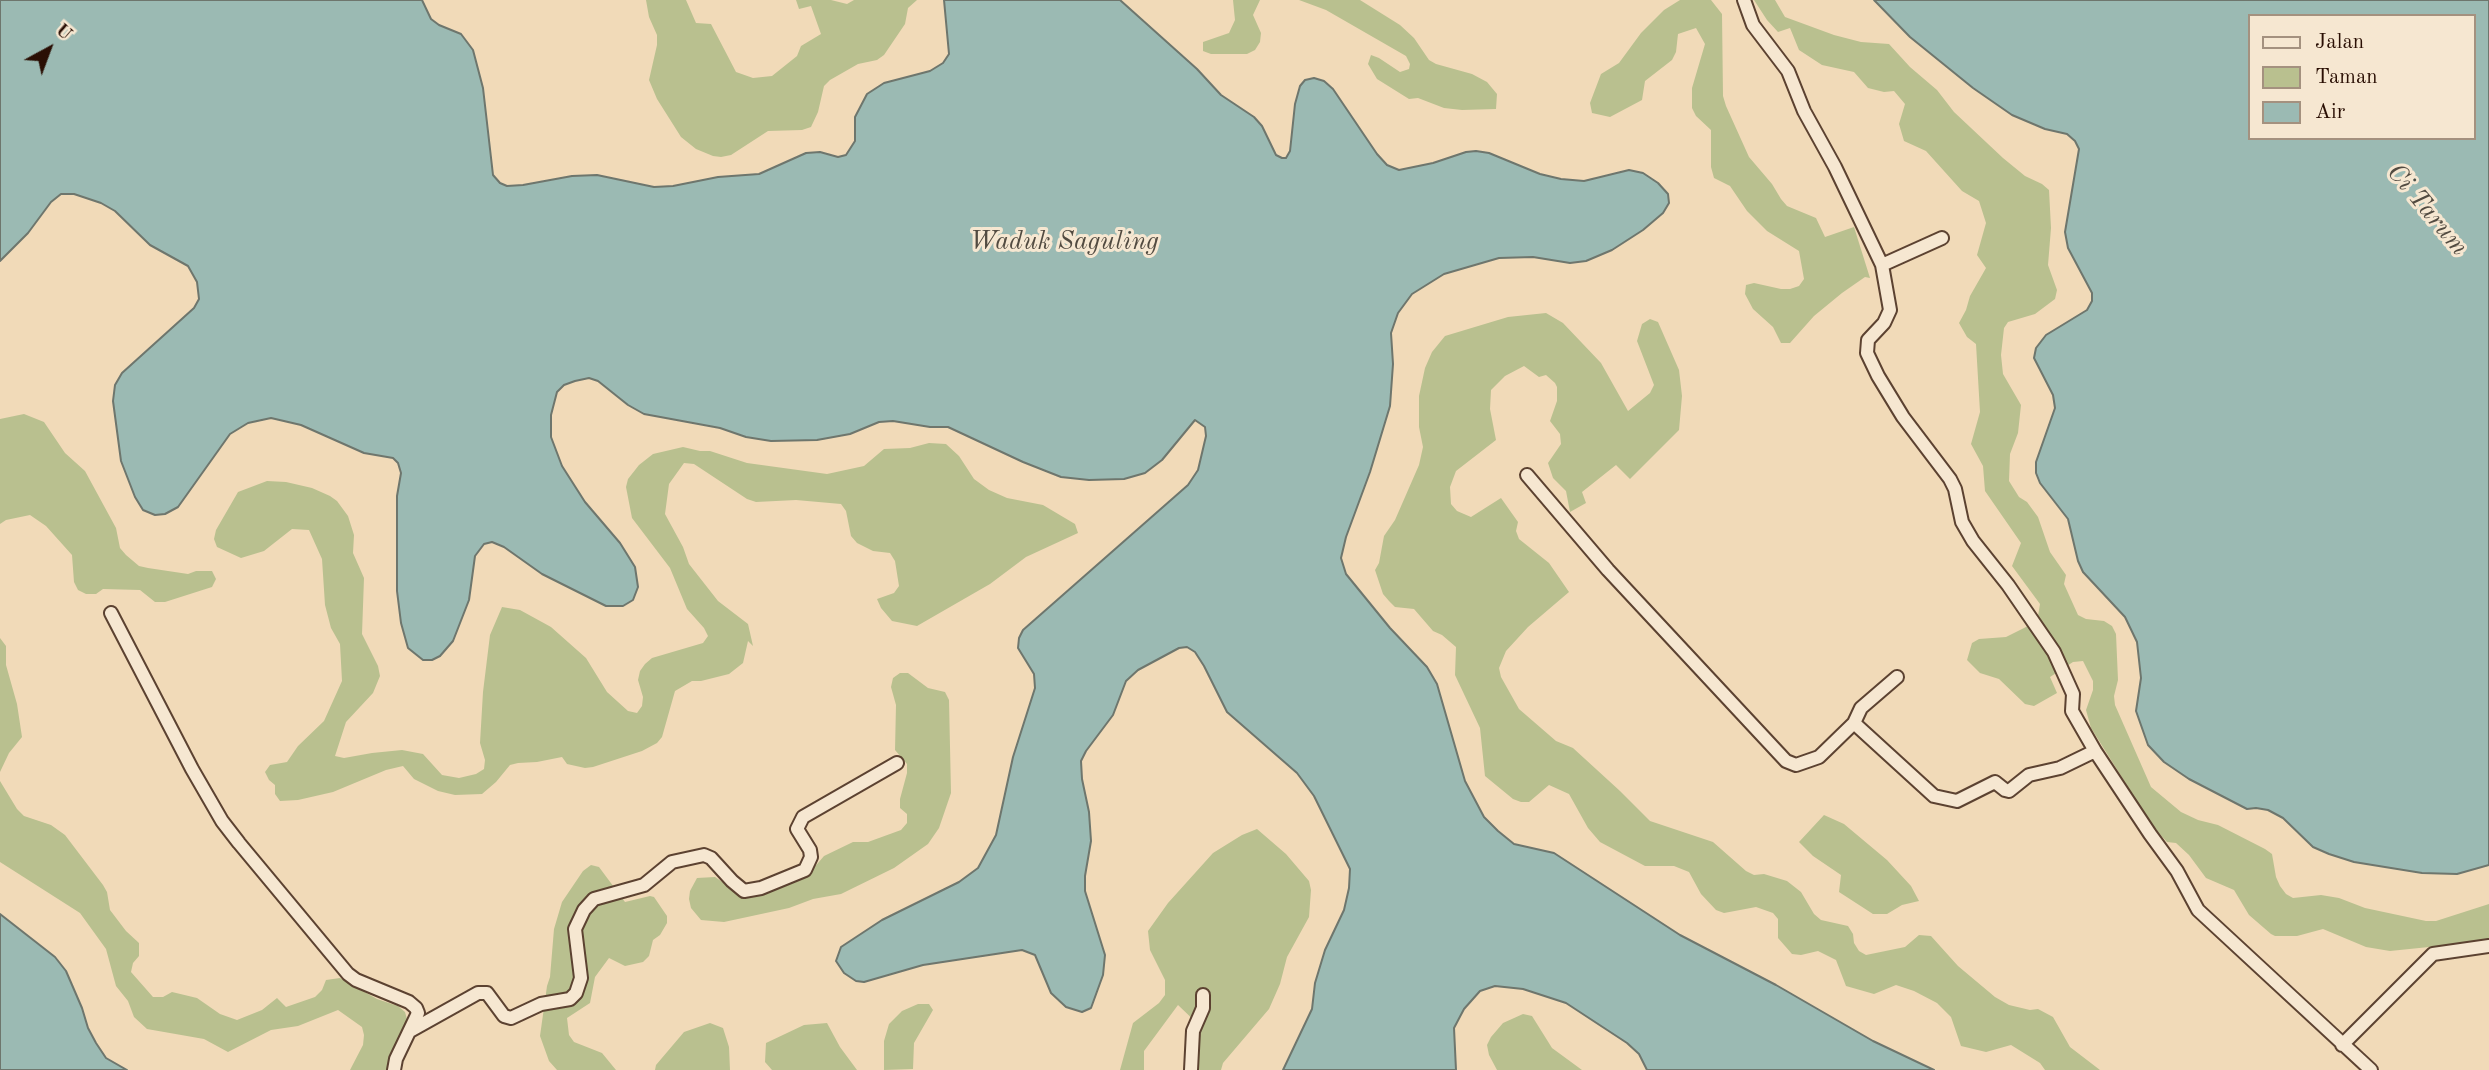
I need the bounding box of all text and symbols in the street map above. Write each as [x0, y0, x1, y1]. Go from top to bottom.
north arrow [14, 14, 84, 84]
legend [2248, 14, 2475, 140]
text: U [51, 21, 75, 45]
text: Jalan [2315, 32, 2364, 53]
text: Taman [2315, 67, 2378, 88]
text: Air [2315, 102, 2345, 123]
water label: Ci Tarum [2380, 158, 2474, 262]
water label: Waduk Saguling [969, 226, 1159, 258]

